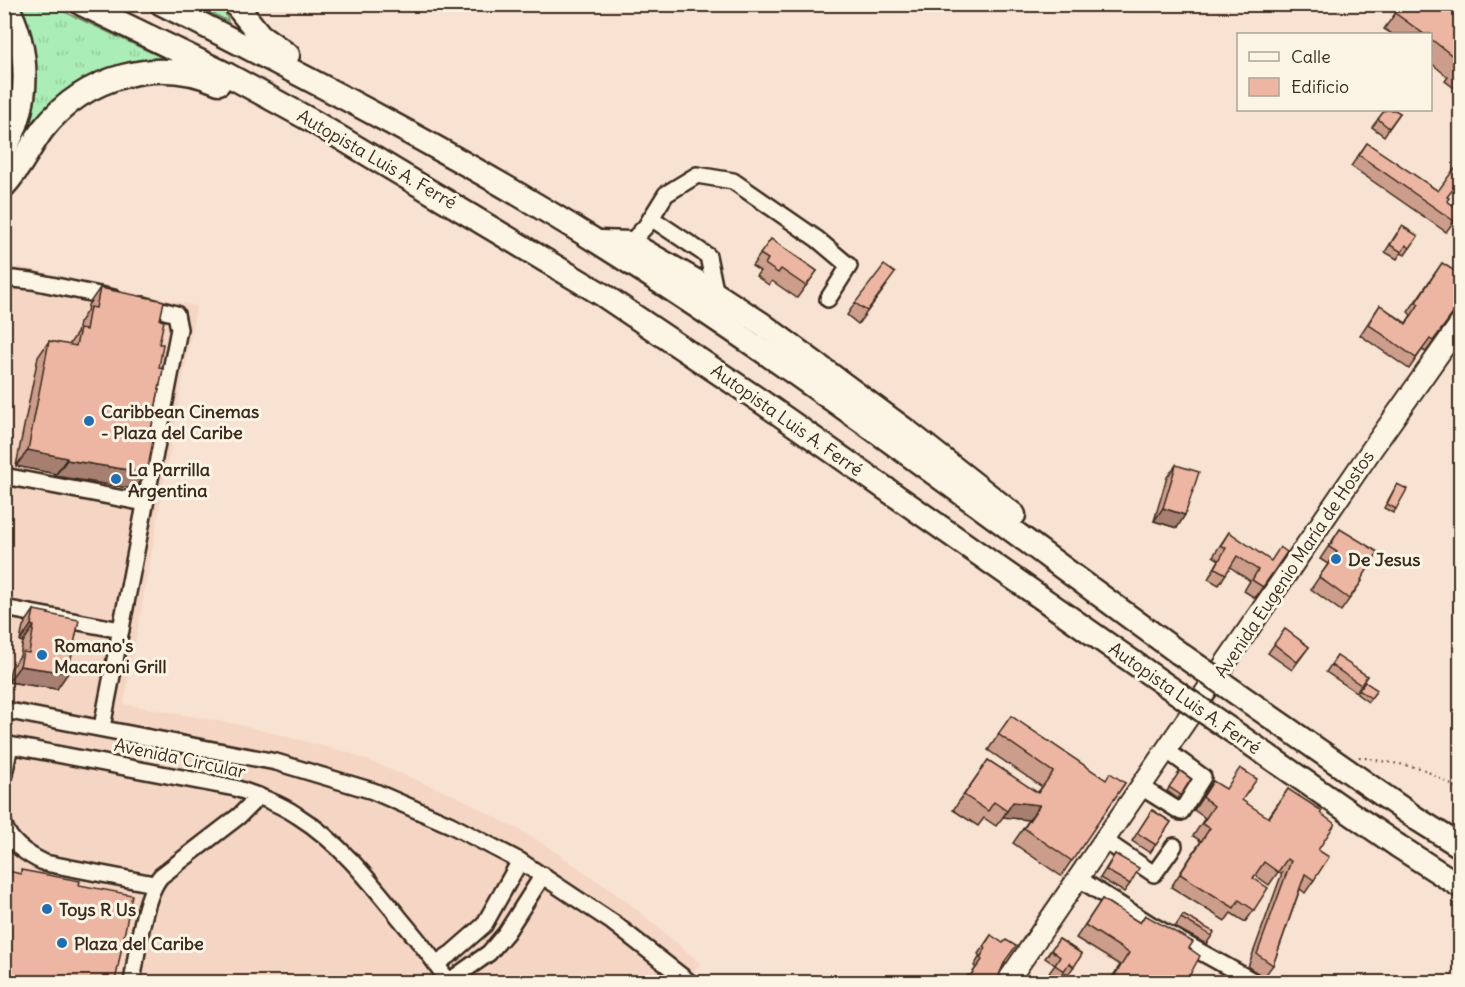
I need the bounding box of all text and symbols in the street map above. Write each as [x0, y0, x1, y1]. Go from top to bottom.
legend [1237, 33, 1432, 111]
text: Calle [1291, 45, 1331, 68]
text: Edificio [1291, 75, 1349, 98]
street label: Autopista Luis A. Ferré [293, 104, 461, 214]
street label: Autopista Luis A. Ferré [707, 359, 867, 481]
place label: Caribbean Cinemas - Plaza del Caribe [101, 400, 259, 444]
marker: Caribbean Cinemas - Plaza del Caribe [82, 414, 96, 428]
street label: Avenida Eugenio María de Hostos [1209, 446, 1379, 682]
place label: La Parrilla Argentina [128, 458, 210, 502]
marker: La Parrilla Argentina [109, 472, 123, 486]
place label: De Jesus [1348, 548, 1421, 571]
marker: De Jesus [1329, 552, 1343, 566]
place label: Romano's Macaroni Grill [54, 634, 166, 678]
street label: Autopista Luis A. Ferré [1105, 637, 1265, 759]
marker: Romano's Macaroni Grill [35, 648, 49, 662]
street label: Avenida Circular [112, 733, 248, 783]
place label: Toys R Us [59, 898, 136, 921]
marker: Toys R Us [40, 902, 54, 916]
place label: Plaza del Caribe [74, 932, 204, 955]
marker: Plaza del Caribe [55, 936, 69, 950]

